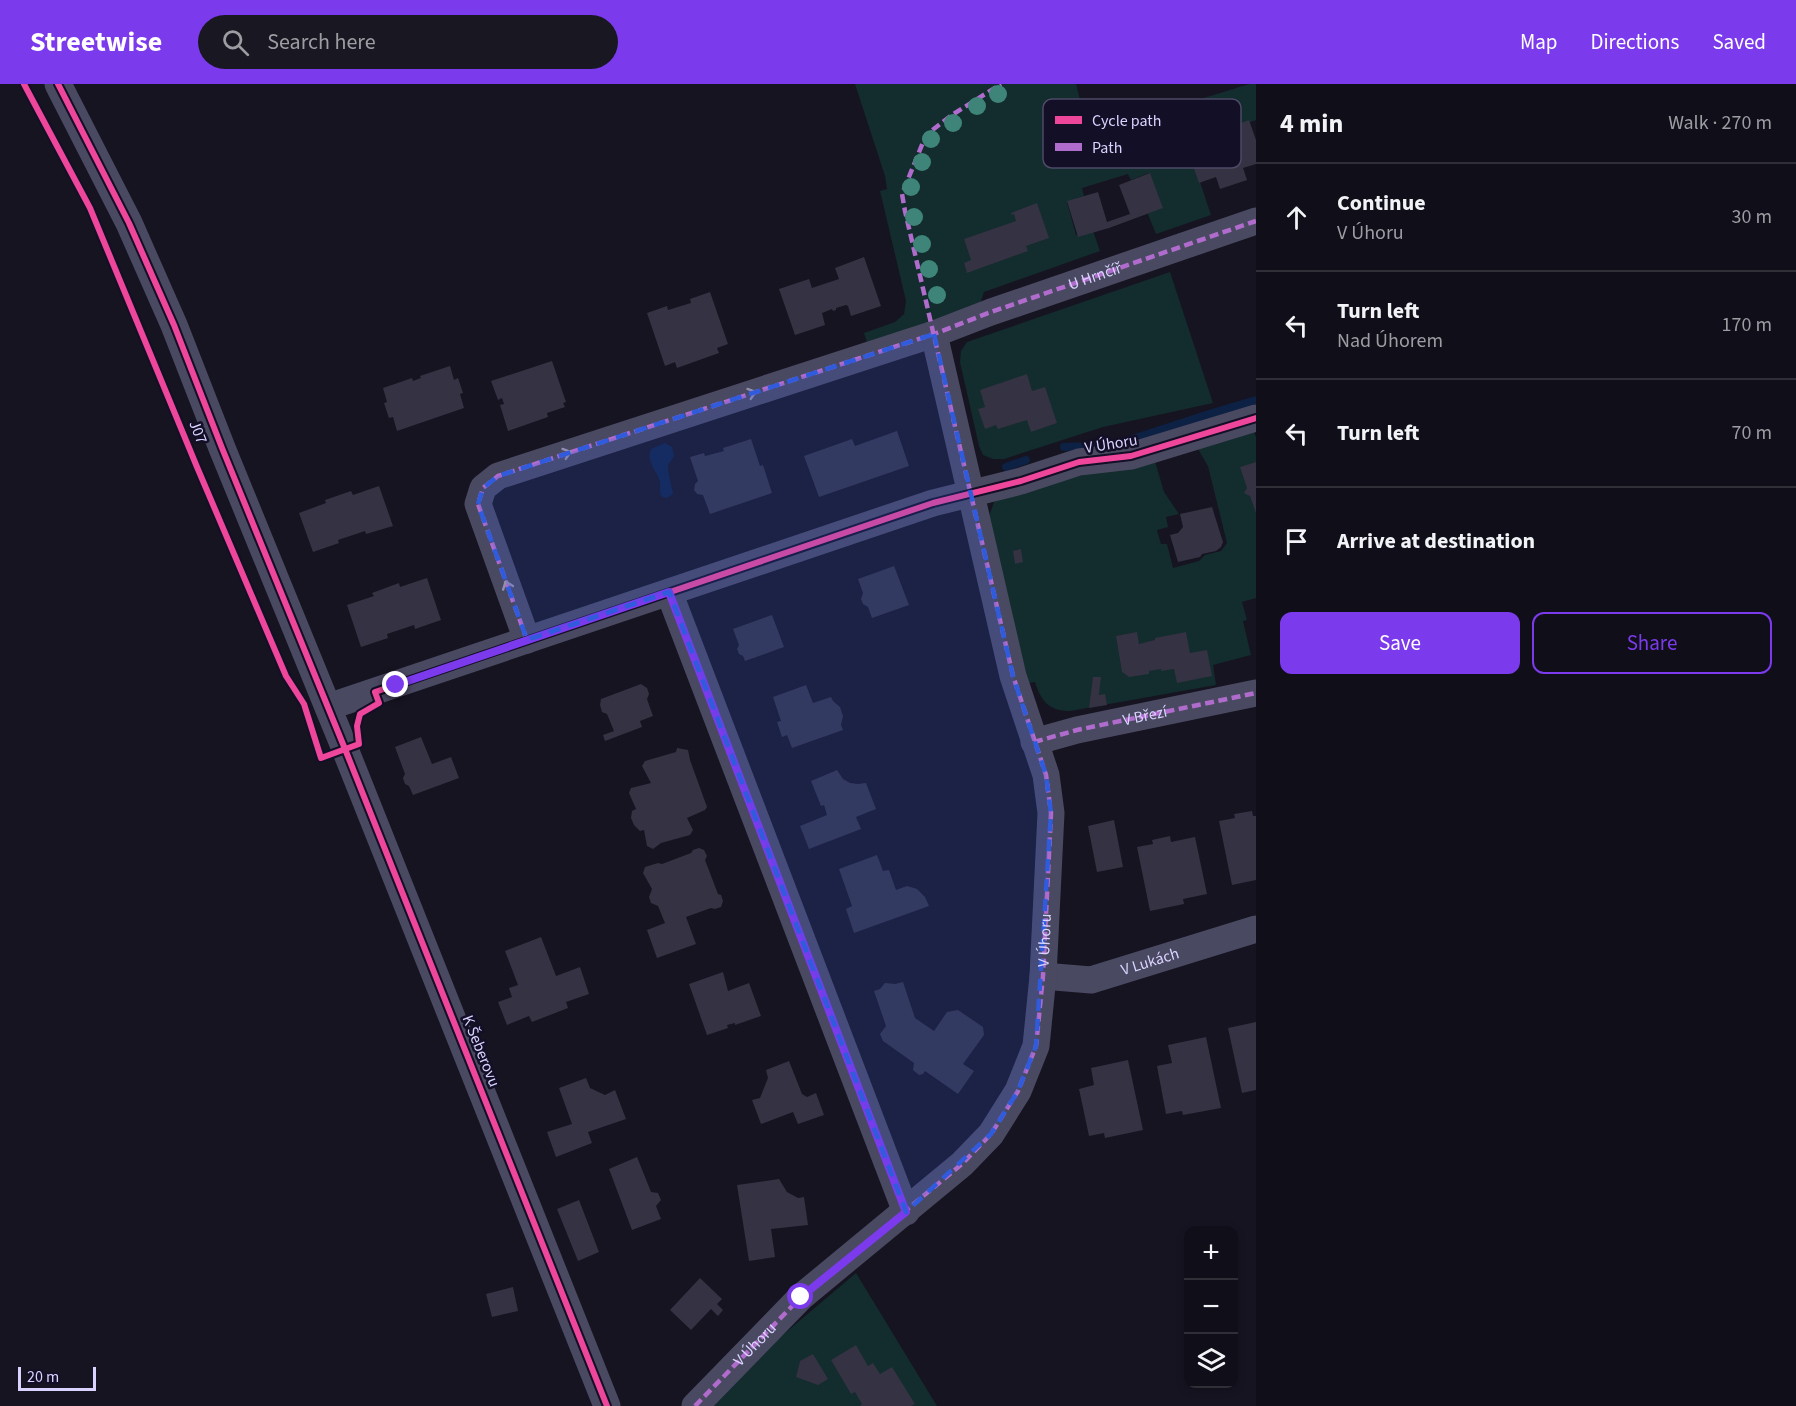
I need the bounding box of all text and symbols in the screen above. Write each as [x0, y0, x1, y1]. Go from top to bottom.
search box [198, 15, 618, 69]
text: Streetwise [30, 22, 162, 62]
icon: search [219, 26, 252, 59]
text: Search here [267, 26, 376, 58]
text: Map [1520, 27, 1558, 57]
text: Directions [1591, 27, 1679, 57]
text: Saved [1712, 27, 1766, 57]
legend [1043, 99, 1241, 168]
text: 4 min [1280, 105, 1343, 142]
text: Walk · 270 m [1668, 109, 1772, 137]
text: Cycle path [1092, 110, 1161, 132]
text: Path [1092, 137, 1122, 159]
text: Continue [1337, 187, 1426, 219]
icon: ahead [1280, 201, 1313, 234]
text: 30 m [1732, 203, 1772, 231]
text: V Úhoru [1337, 219, 1404, 247]
street label: U Hrnčíř [1065, 257, 1126, 296]
text: Turn left [1337, 295, 1419, 327]
icon: left [1280, 309, 1313, 342]
text: 170 m [1722, 311, 1772, 339]
text: Nad Úhorem [1337, 327, 1443, 355]
one-way arrow [746, 388, 757, 400]
street label: J07 [183, 417, 213, 447]
icon: left [1280, 417, 1313, 450]
text: Turn left [1337, 417, 1419, 449]
text: 70 m [1732, 419, 1772, 447]
street label: V Úhoru [1083, 429, 1139, 459]
one-way arrow [561, 448, 572, 461]
icon: arrive [1280, 525, 1313, 558]
text: Arrive at destination [1337, 525, 1535, 557]
one-way arrow [502, 580, 515, 591]
button: Save [1280, 612, 1520, 674]
button: Share [1532, 612, 1772, 674]
route end [382, 671, 408, 697]
street label: V Březí [1121, 700, 1170, 731]
street label: V Úhoru [1032, 913, 1057, 967]
street label: V Lukách [1118, 942, 1182, 981]
street label: K Šeberovu [457, 1012, 505, 1090]
map controls [1184, 1226, 1238, 1388]
button: + [1184, 1226, 1238, 1280]
button: − [1184, 1280, 1238, 1334]
route start [787, 1283, 813, 1309]
street label: V Úhoru [728, 1318, 781, 1371]
button: layers [1184, 1334, 1238, 1388]
scale bar [18, 1364, 96, 1392]
text: 20 m [27, 1366, 59, 1388]

